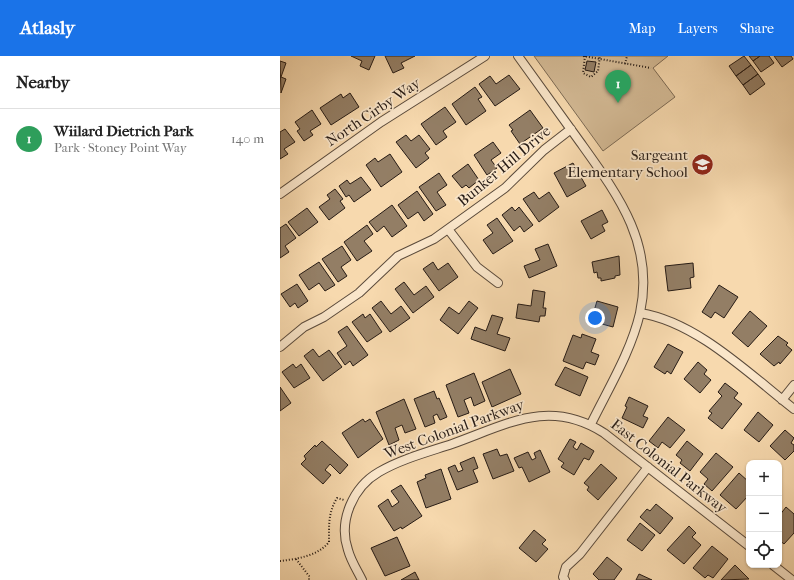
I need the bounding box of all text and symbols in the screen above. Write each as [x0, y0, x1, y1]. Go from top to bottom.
text: Atlasly [20, 17, 75, 39]
text: Map [629, 20, 656, 37]
text: Layers [678, 20, 718, 37]
text: Share [740, 20, 774, 37]
pin: 1 [605, 70, 631, 103]
text: Nearby [16, 72, 70, 92]
street label: North Cirby Way [322, 73, 424, 150]
street label: Bunker Hill Drive [454, 121, 555, 210]
text: Wiilard Dietrich Park [54, 122, 193, 140]
text: 1 [27, 131, 31, 146]
text: 140 m [231, 131, 264, 146]
text: Park · Stoney Point Way [54, 140, 187, 155]
place label: Sargeant Elementary School [567, 146, 689, 181]
school or university icon: Sargeant Elementary School [690, 151, 716, 177]
your location [585, 308, 605, 328]
street label: West Colonial Parkway [381, 395, 527, 463]
street label: East Colonial Parkway [607, 415, 731, 518]
map controls [746, 460, 782, 568]
button: + [746, 460, 782, 496]
button: − [746, 496, 782, 532]
button: locate [746, 532, 782, 568]

